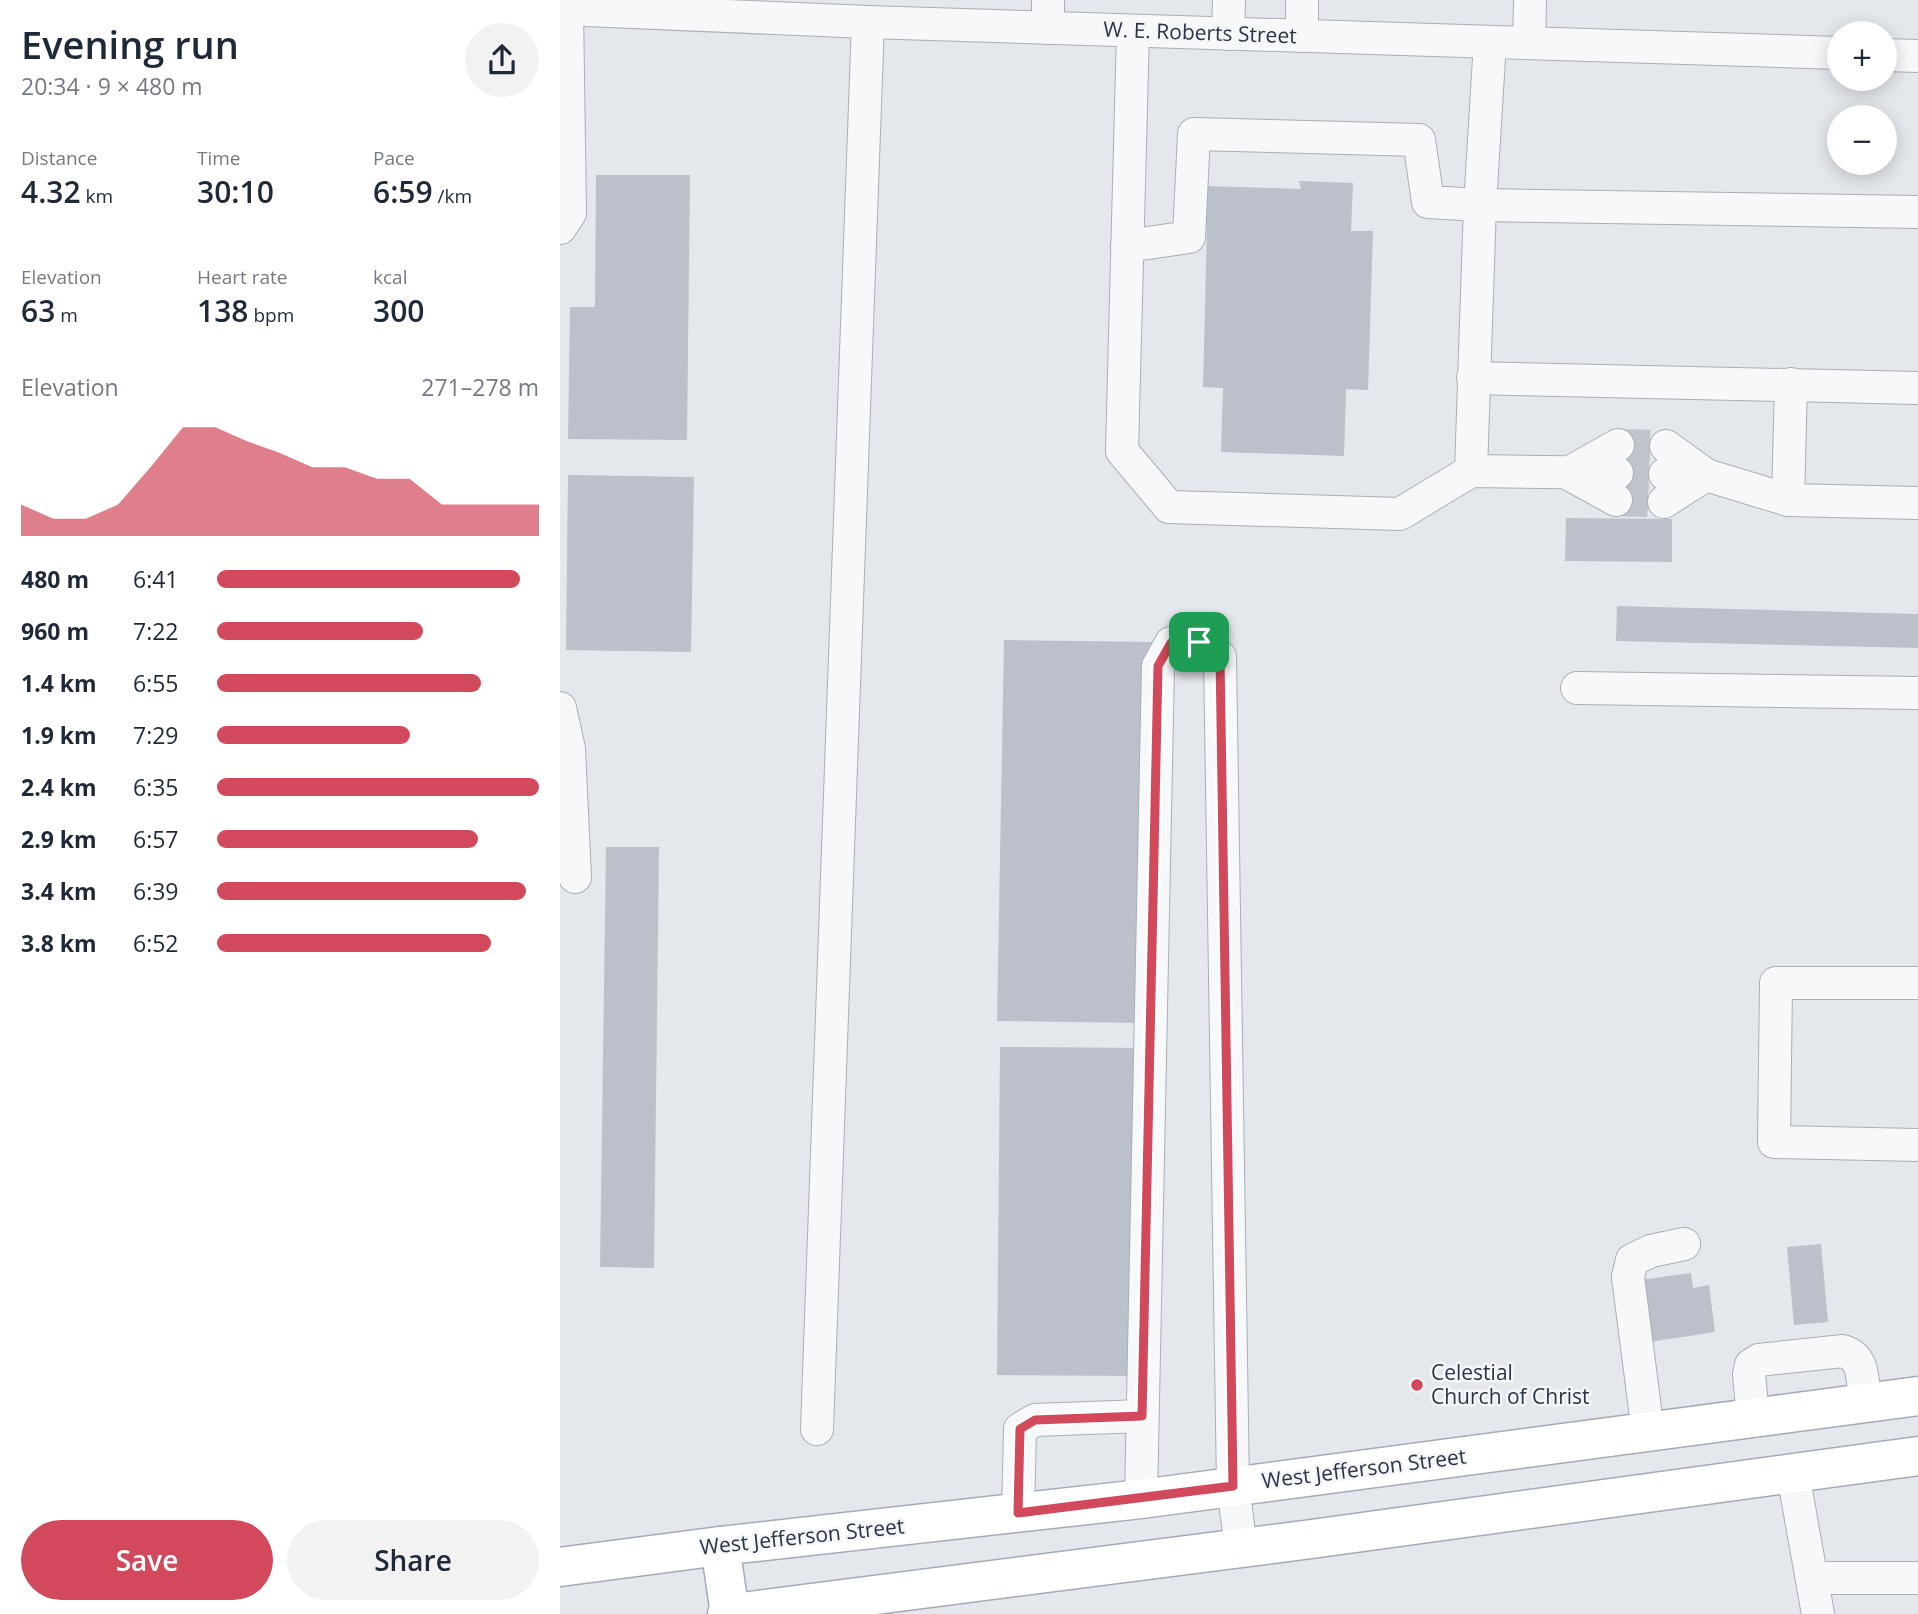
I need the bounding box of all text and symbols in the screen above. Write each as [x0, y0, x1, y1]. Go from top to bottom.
street label: W. E. Roberts Street [1103, 15, 1297, 49]
text: Evening run [21, 18, 239, 70]
map controls [1827, 21, 1897, 175]
button: + [1827, 21, 1897, 91]
button: share [465, 23, 539, 97]
text: 20:34 · 9 × 480 m [21, 70, 203, 102]
button: − [1827, 105, 1897, 175]
text: Distance [21, 145, 97, 171]
text: Time [197, 145, 241, 171]
text: Pace [373, 145, 415, 171]
text: 4.32 [21, 171, 81, 212]
text: 30:10 [197, 171, 274, 212]
text: 6:59 [373, 171, 433, 212]
text: km [81, 183, 113, 209]
text: /km [433, 183, 472, 209]
text: Elevation [21, 264, 102, 290]
text: Heart rate [197, 264, 287, 290]
text: kcal [373, 264, 407, 290]
text: 63 [21, 290, 55, 331]
text: 138 [197, 290, 248, 331]
text: 300 [373, 290, 424, 331]
text: m [55, 302, 78, 328]
text: bpm [248, 302, 294, 328]
text: Elevation [21, 371, 119, 403]
text: 271–278 m [421, 371, 539, 403]
text: 480 m [21, 563, 89, 595]
text: 6:41 [133, 563, 179, 595]
pin [1169, 612, 1229, 672]
text: 960 m [21, 615, 89, 647]
text: 7:22 [133, 615, 179, 647]
icon: arrive [1180, 623, 1218, 661]
text: 1.4 km [21, 667, 97, 699]
text: 6:55 [133, 667, 179, 699]
text: 1.9 km [21, 719, 97, 751]
text: 7:29 [133, 719, 179, 751]
text: 2.4 km [21, 771, 97, 803]
text: 6:35 [133, 771, 179, 803]
text: 2.9 km [21, 823, 97, 855]
text: 6:57 [133, 823, 179, 855]
text: 3.4 km [21, 875, 97, 907]
text: 6:39 [133, 875, 179, 907]
text: 3.8 km [21, 927, 97, 959]
text: 6:52 [133, 927, 179, 959]
place label: Celestial Church of Christ [1431, 1358, 1590, 1410]
marker: Celestial Church of Christ [1409, 1377, 1425, 1393]
street label: West Jefferson Street [1260, 1442, 1468, 1494]
street label: West Jefferson Street [698, 1511, 906, 1561]
button: Save [21, 1520, 273, 1600]
button: Share [287, 1520, 539, 1600]

